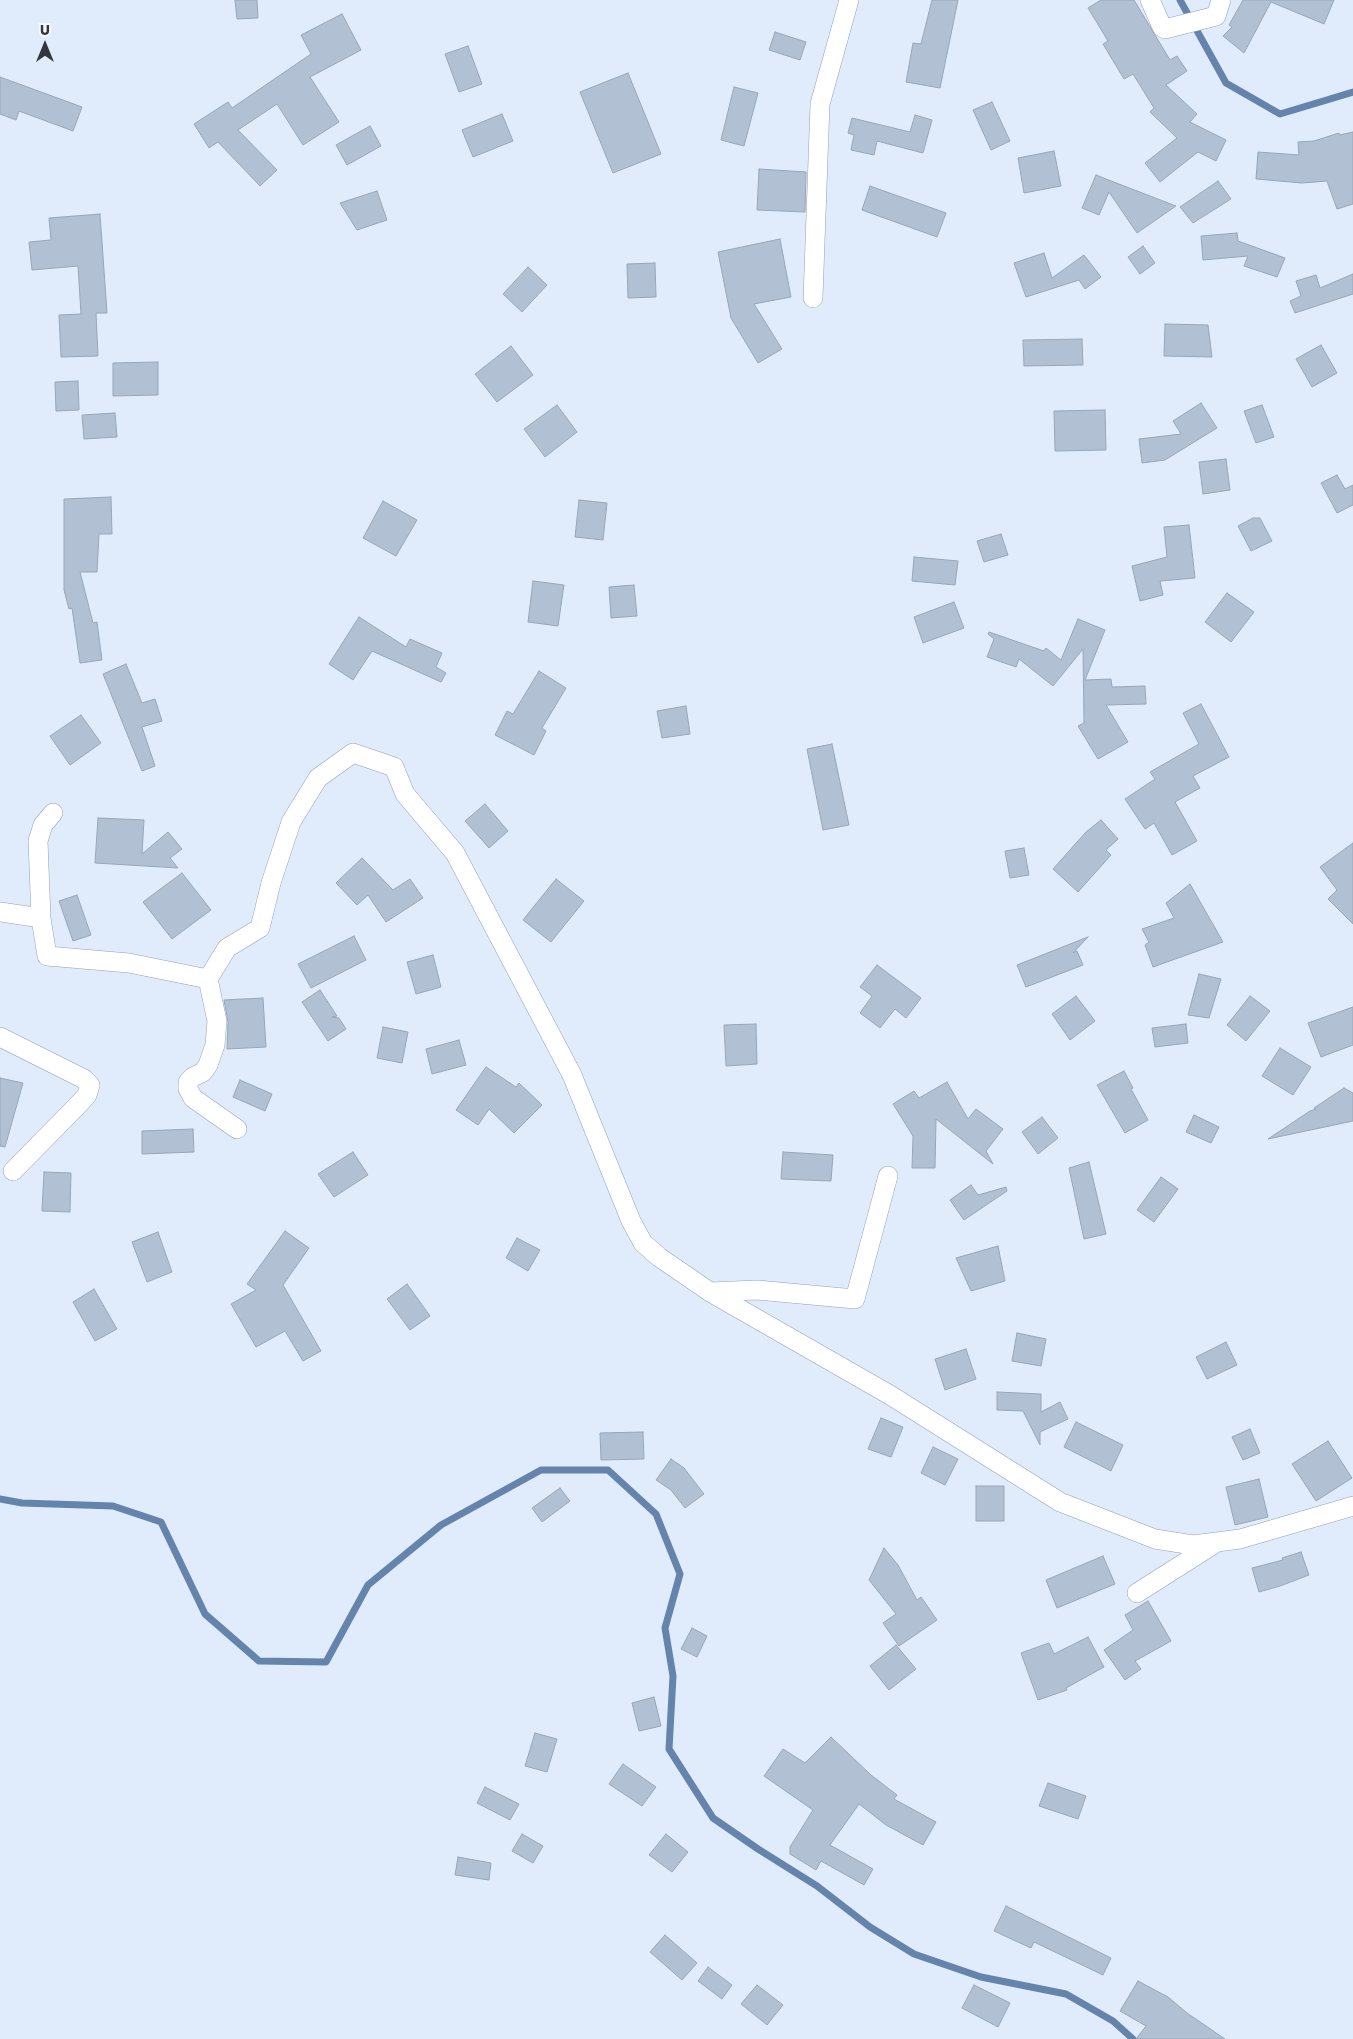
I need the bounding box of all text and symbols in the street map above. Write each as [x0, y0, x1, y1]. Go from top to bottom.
north arrow [20, 20, 70, 70]
text: U [40, 20, 50, 40]

